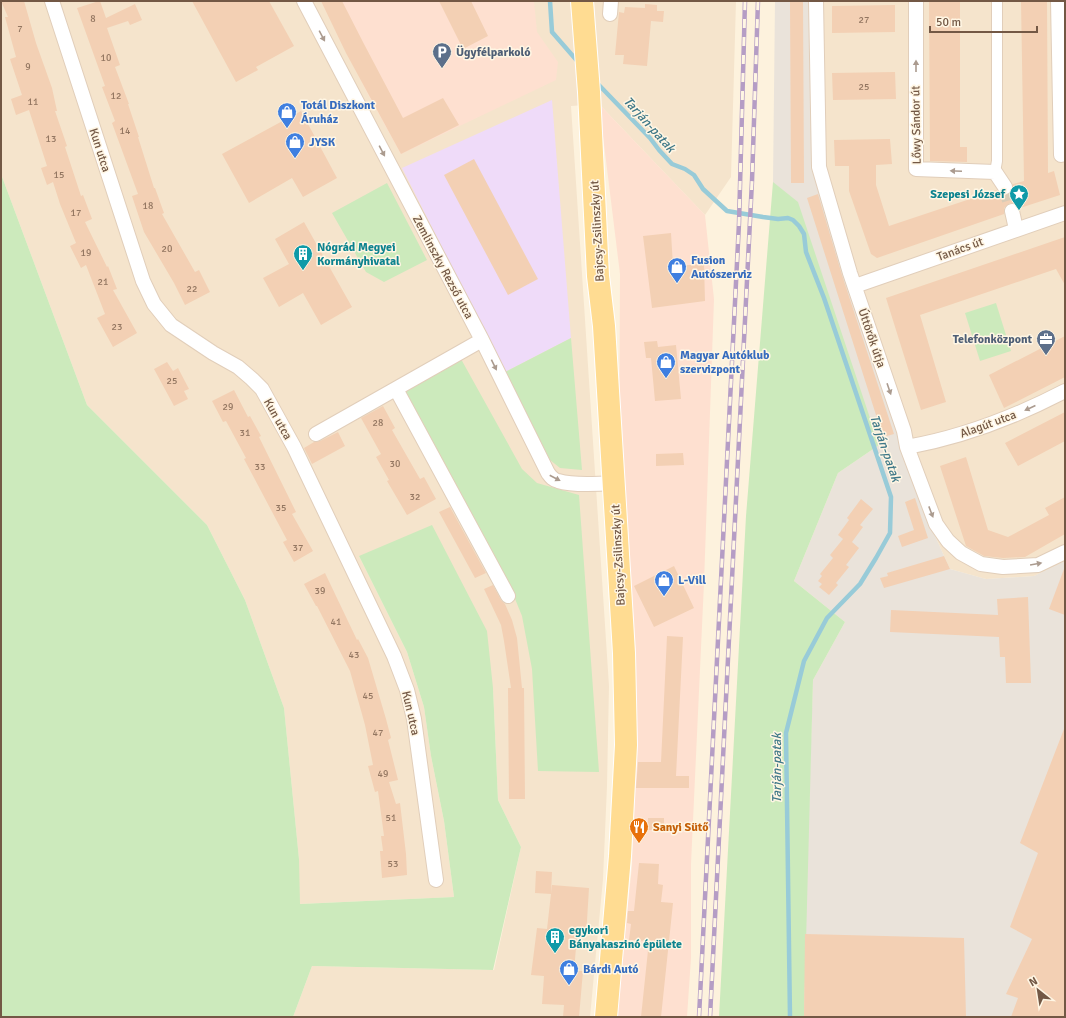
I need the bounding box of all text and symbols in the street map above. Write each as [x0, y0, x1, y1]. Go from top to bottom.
scale bar [930, 8, 1037, 34]
house number: 8 [90, 13, 96, 25]
house number: 27 [859, 14, 869, 26]
text: 50 m [936, 15, 961, 30]
house number: 7 [17, 23, 23, 35]
one-way arrow [319, 30, 325, 41]
parking icon: Ügyfélparkoló [431, 41, 453, 69]
place label: Ügyfélparkoló [456, 45, 530, 60]
house number: 10 [101, 52, 111, 64]
one-way arrow [913, 59, 919, 72]
house number: 9 [25, 61, 31, 73]
house number: 25 [859, 81, 869, 93]
street label: Lőwy Sándor út [908, 86, 925, 164]
house number: 12 [111, 90, 121, 102]
water label: Tarján-patak [620, 93, 680, 157]
house number: 11 [28, 96, 38, 108]
place label: Totál Diszkont Áruház [301, 98, 376, 127]
shop icon: Totál Diszkont Áruház [276, 101, 298, 129]
house number: 14 [120, 125, 131, 137]
street label: Kun utca [85, 126, 114, 174]
shop icon: JYSK [284, 131, 306, 159]
house number: 13 [46, 133, 56, 145]
place label: JYSK [309, 135, 336, 150]
one-way arrow [379, 145, 385, 157]
one-way arrow [950, 167, 962, 174]
house number: 15 [54, 169, 64, 181]
street label: Bajcsy-Zsilinszky út [587, 180, 608, 282]
place icon: Szepesi József [1008, 183, 1030, 211]
place label: Szepesi József [930, 187, 1006, 202]
house number: 18 [143, 200, 153, 212]
house number: 17 [71, 207, 81, 219]
street label: Zemlinszky Rezső utca [409, 213, 476, 322]
street label: Tanács út [935, 234, 985, 265]
place label: Nógrád Megyei Kormányhivatal [317, 240, 400, 269]
house number: 20 [162, 243, 172, 255]
building icon: Nógrád Megyei Kormányhivatal [292, 243, 314, 271]
house number: 19 [81, 247, 91, 259]
place label: Fusion Autószerviz [691, 253, 753, 282]
shop icon: Fusion Autószerviz [666, 256, 688, 284]
house number: 21 [98, 276, 108, 288]
house number: 22 [187, 283, 197, 295]
street label: Úttörők útja [854, 306, 889, 370]
house number: 23 [112, 321, 122, 333]
office icon: Telefonközpont [1035, 328, 1057, 356]
place label: Telefonközpont [953, 332, 1033, 347]
place label: Magyar Autóklub szervizpont [680, 348, 770, 377]
shop icon: Magyar Autóklub szervizpont [655, 351, 677, 379]
one-way arrow [491, 360, 497, 371]
house number: 25 [167, 375, 177, 387]
one-way arrow [887, 383, 893, 395]
street label: Kun utca [260, 396, 295, 443]
house number: 29 [223, 401, 233, 413]
one-way arrow [1024, 405, 1035, 411]
street label: Alagút utca [958, 407, 1018, 442]
water label: Tarján-patak [866, 413, 904, 485]
house number: 28 [373, 417, 383, 429]
house number: 31 [240, 427, 250, 439]
house number: 30 [390, 458, 400, 470]
house number: 33 [255, 461, 265, 473]
one-way arrow [549, 475, 561, 482]
house number: 32 [410, 491, 420, 503]
house number: 35 [276, 502, 286, 514]
street label: Bajcsy-Zsilinszky út [608, 504, 629, 606]
one-way arrow [929, 507, 935, 519]
house number: 37 [293, 542, 303, 554]
one-way arrow [1030, 561, 1042, 567]
shop icon: L-Vill [653, 569, 675, 597]
place label: L-Vill [678, 573, 706, 588]
house number: 39 [315, 585, 325, 597]
house number: 41 [331, 616, 341, 628]
house number: 43 [349, 649, 359, 661]
street label: Kun utca [398, 689, 423, 737]
house number: 45 [363, 690, 373, 702]
house number: 47 [373, 727, 383, 739]
water label: Tarján-patak [769, 732, 785, 803]
house number: 49 [378, 768, 388, 780]
house number: 51 [386, 812, 396, 824]
restaurant icon: Sanyi Sütő [628, 816, 650, 844]
place label: Sanyi Sütő [653, 820, 709, 835]
house number: 53 [388, 858, 398, 870]
place label: egykori Bányakaszinó épülete [569, 923, 682, 952]
building icon: egykori Bányakaszinó épülete [544, 926, 566, 954]
shop icon: Bárdi Autó [558, 958, 580, 986]
place label: Bárdi Autó [583, 962, 639, 977]
north arrow [1018, 970, 1058, 1010]
text: N [1027, 974, 1040, 989]

